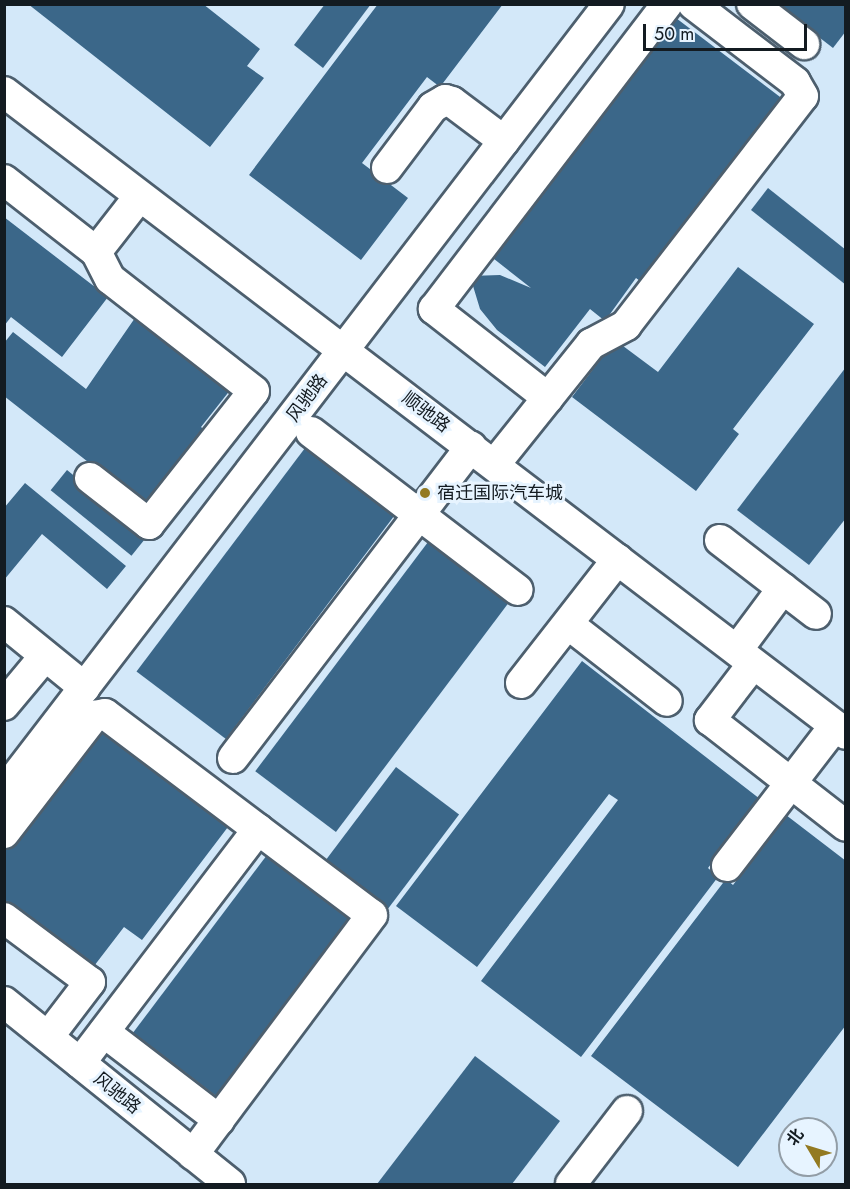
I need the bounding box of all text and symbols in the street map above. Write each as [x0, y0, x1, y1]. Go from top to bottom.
scale bar [646, 12, 810, 50]
text: 50 m [654, 21, 694, 47]
street label: 风驰路 [282, 370, 332, 426]
street label: 顺驰路 [398, 387, 454, 437]
place label: 宿迁国际汽车城 [437, 482, 563, 504]
marker: 宿迁国际汽车城 [418, 486, 432, 500]
street label: 风驰路 [89, 1068, 145, 1118]
north arrow [778, 1117, 838, 1177]
text: 北 [781, 1123, 809, 1150]

